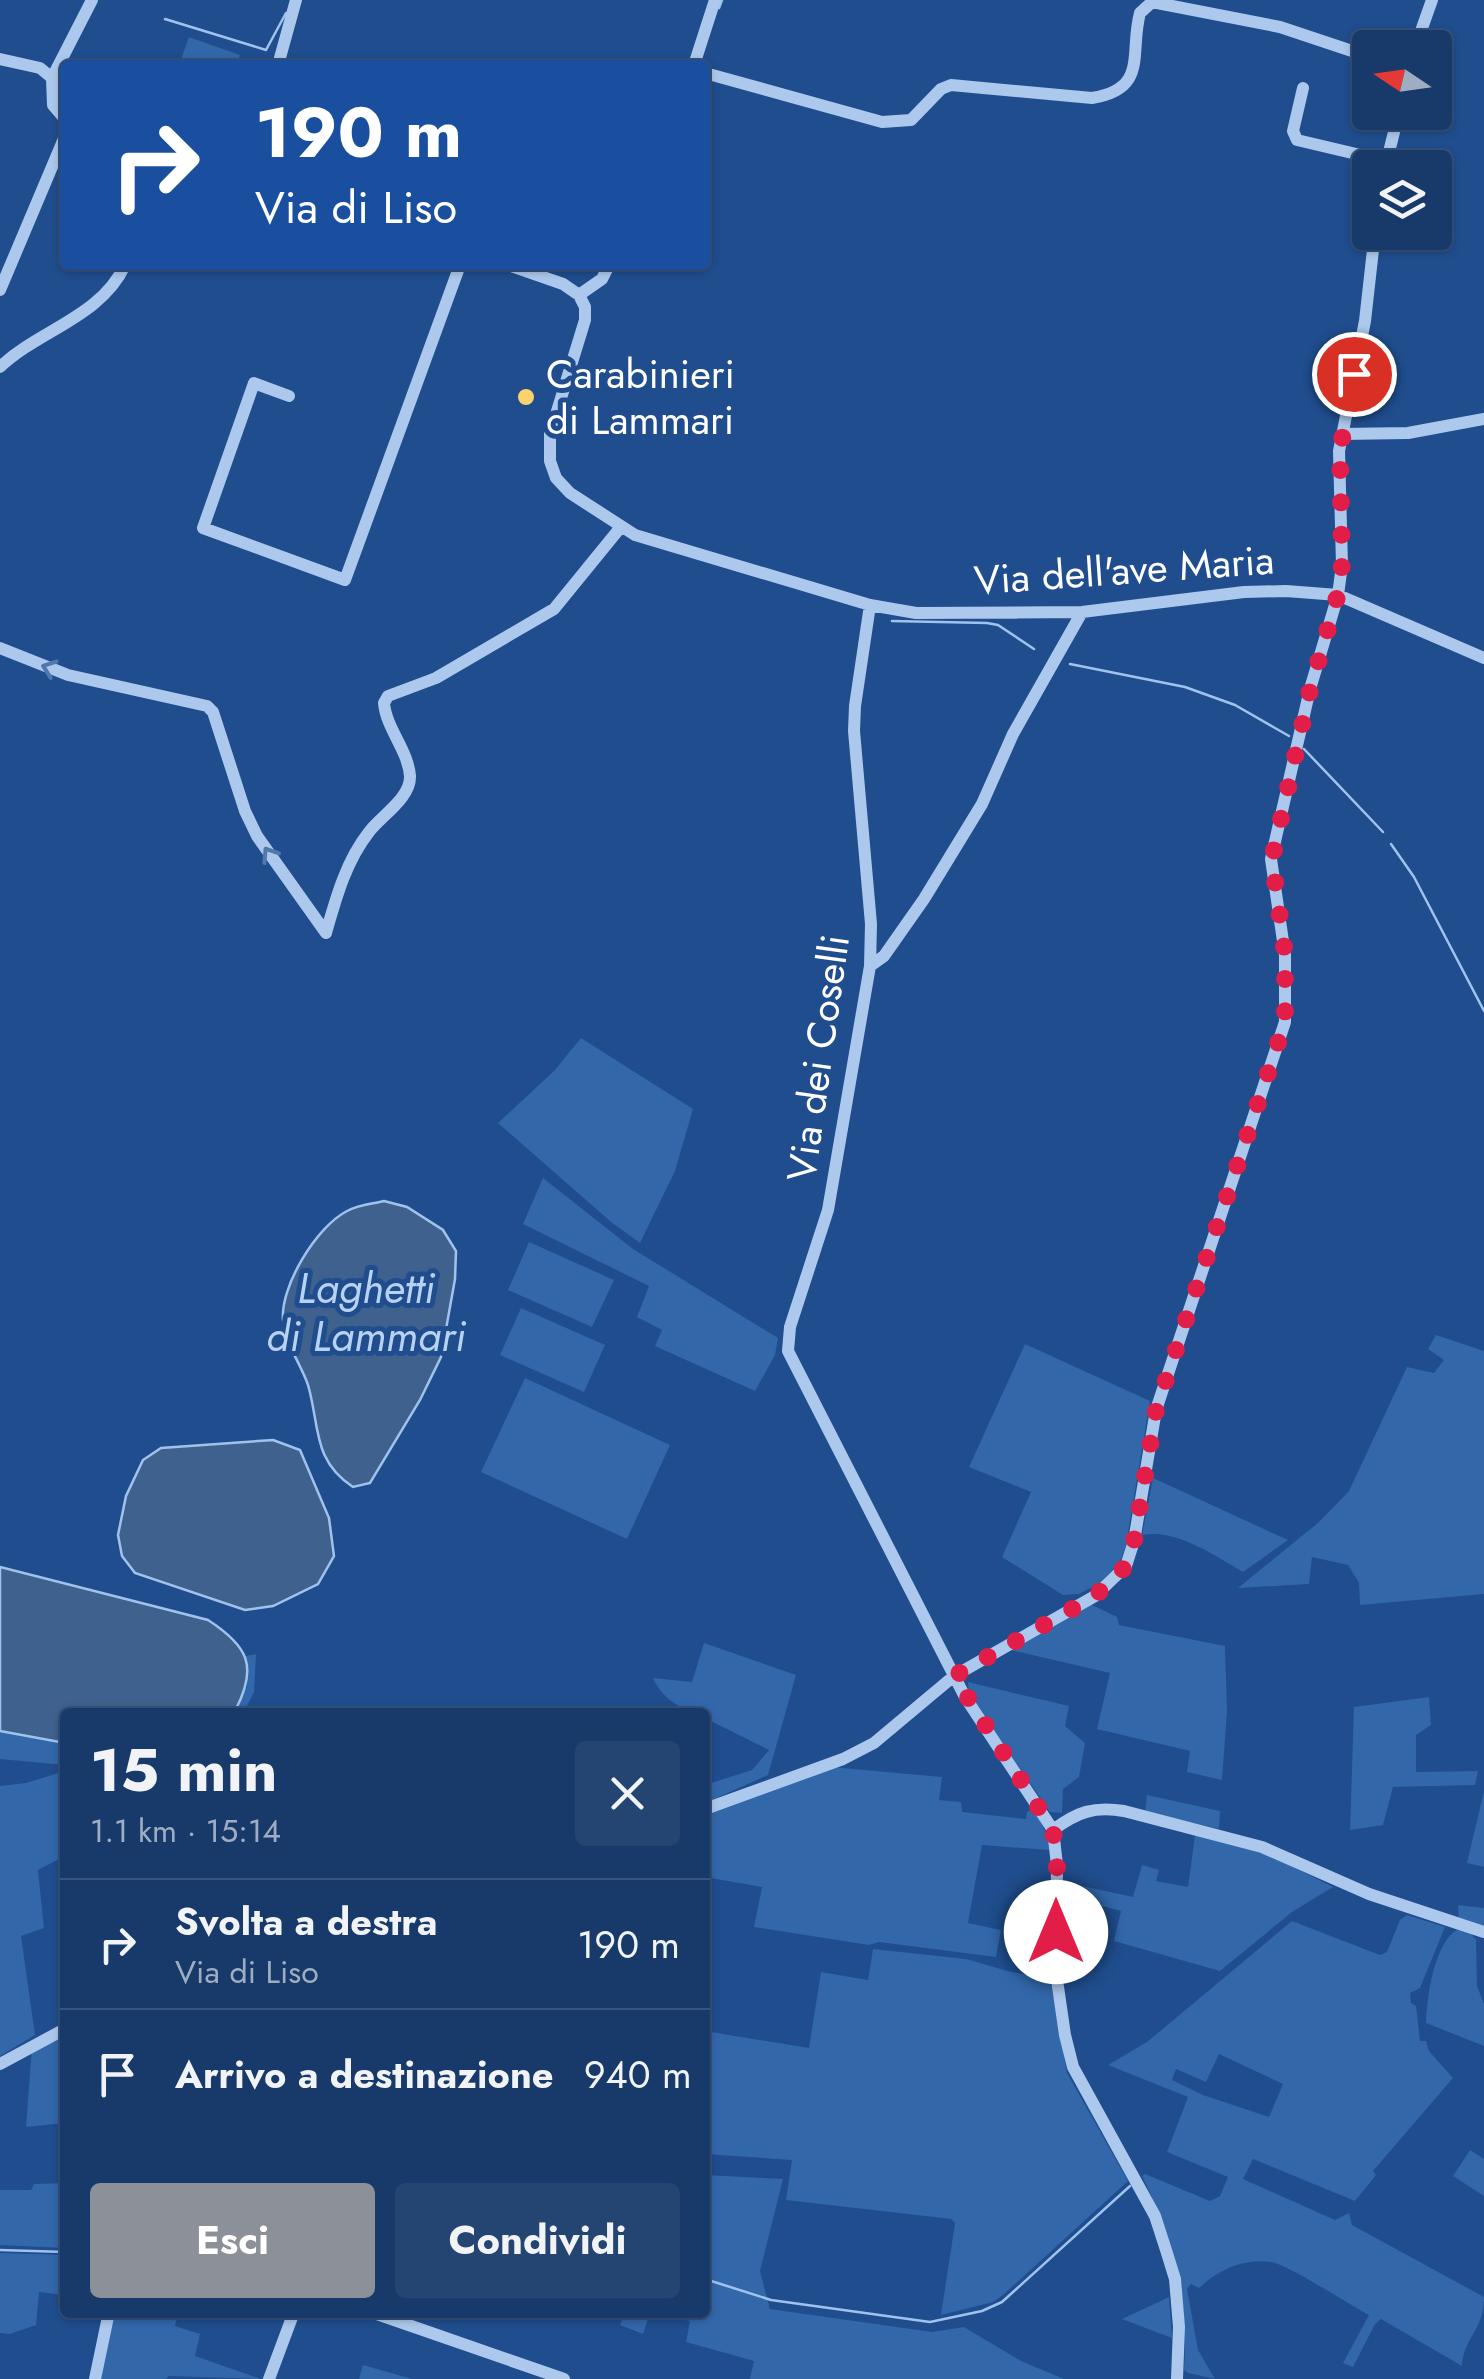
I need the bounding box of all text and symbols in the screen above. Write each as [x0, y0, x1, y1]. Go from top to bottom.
north arrow [1352, 30, 1452, 130]
map controls [1352, 30, 1452, 250]
text: 190 m [255, 82, 462, 183]
icon: right [90, 100, 220, 230]
button: layers [1352, 150, 1452, 250]
text: Via di Liso [255, 175, 457, 240]
pin [1312, 332, 1397, 417]
place label: Carabinieri di Lammari [546, 345, 735, 449]
icon: arrive [1327, 347, 1382, 402]
marker: Carabinieri di Lammari [515, 386, 537, 408]
street label: Via dell'ave Maria [972, 531, 1276, 609]
one-way arrow [42, 659, 59, 679]
one-way arrow [262, 847, 281, 865]
street label: Via dei Coselli [772, 931, 864, 1185]
water label: Laghetti di Lammari [266, 1258, 467, 1367]
text: 15 min [90, 1727, 278, 1814]
button: close [575, 1741, 680, 1846]
text: 1.1 km · 15:14 [90, 1808, 281, 1854]
position arrow [1004, 1880, 1108, 1984]
text: Svolta a destra [175, 1894, 437, 1949]
icon: right [90, 1917, 145, 1972]
text: 190 m [577, 1917, 680, 1972]
text: Via di Liso [175, 1949, 319, 1995]
icon: arrive [90, 2047, 145, 2102]
text: Arrivo a destinazione [175, 2047, 554, 2102]
text: 940 m [584, 2047, 692, 2102]
button: Esci [90, 2183, 375, 2298]
button: Condividi [395, 2183, 680, 2298]

